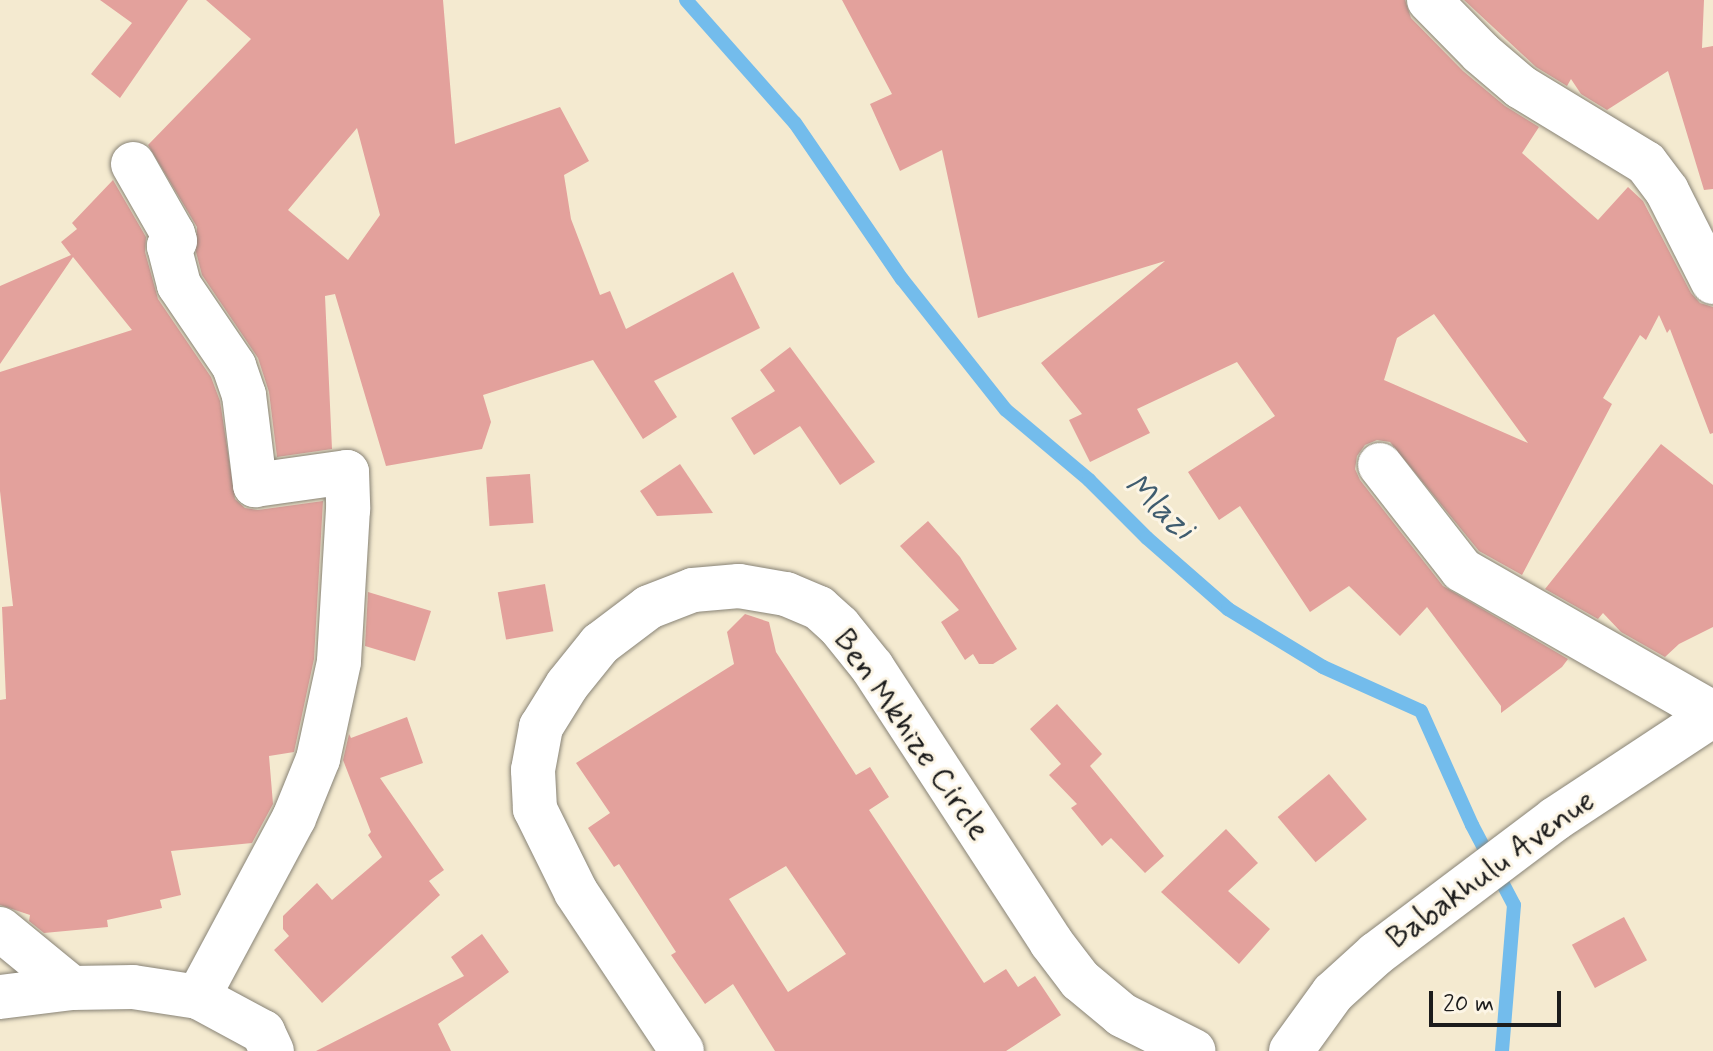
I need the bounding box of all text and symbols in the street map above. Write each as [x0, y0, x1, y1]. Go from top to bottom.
water label: Mlazi [1115, 465, 1203, 549]
street label: Ben Mkhize Circle [824, 622, 998, 848]
street label: Babakhulu Avenue [1378, 780, 1604, 960]
scale bar [1433, 975, 1565, 1025]
text: 20 m [1443, 989, 1494, 1020]

